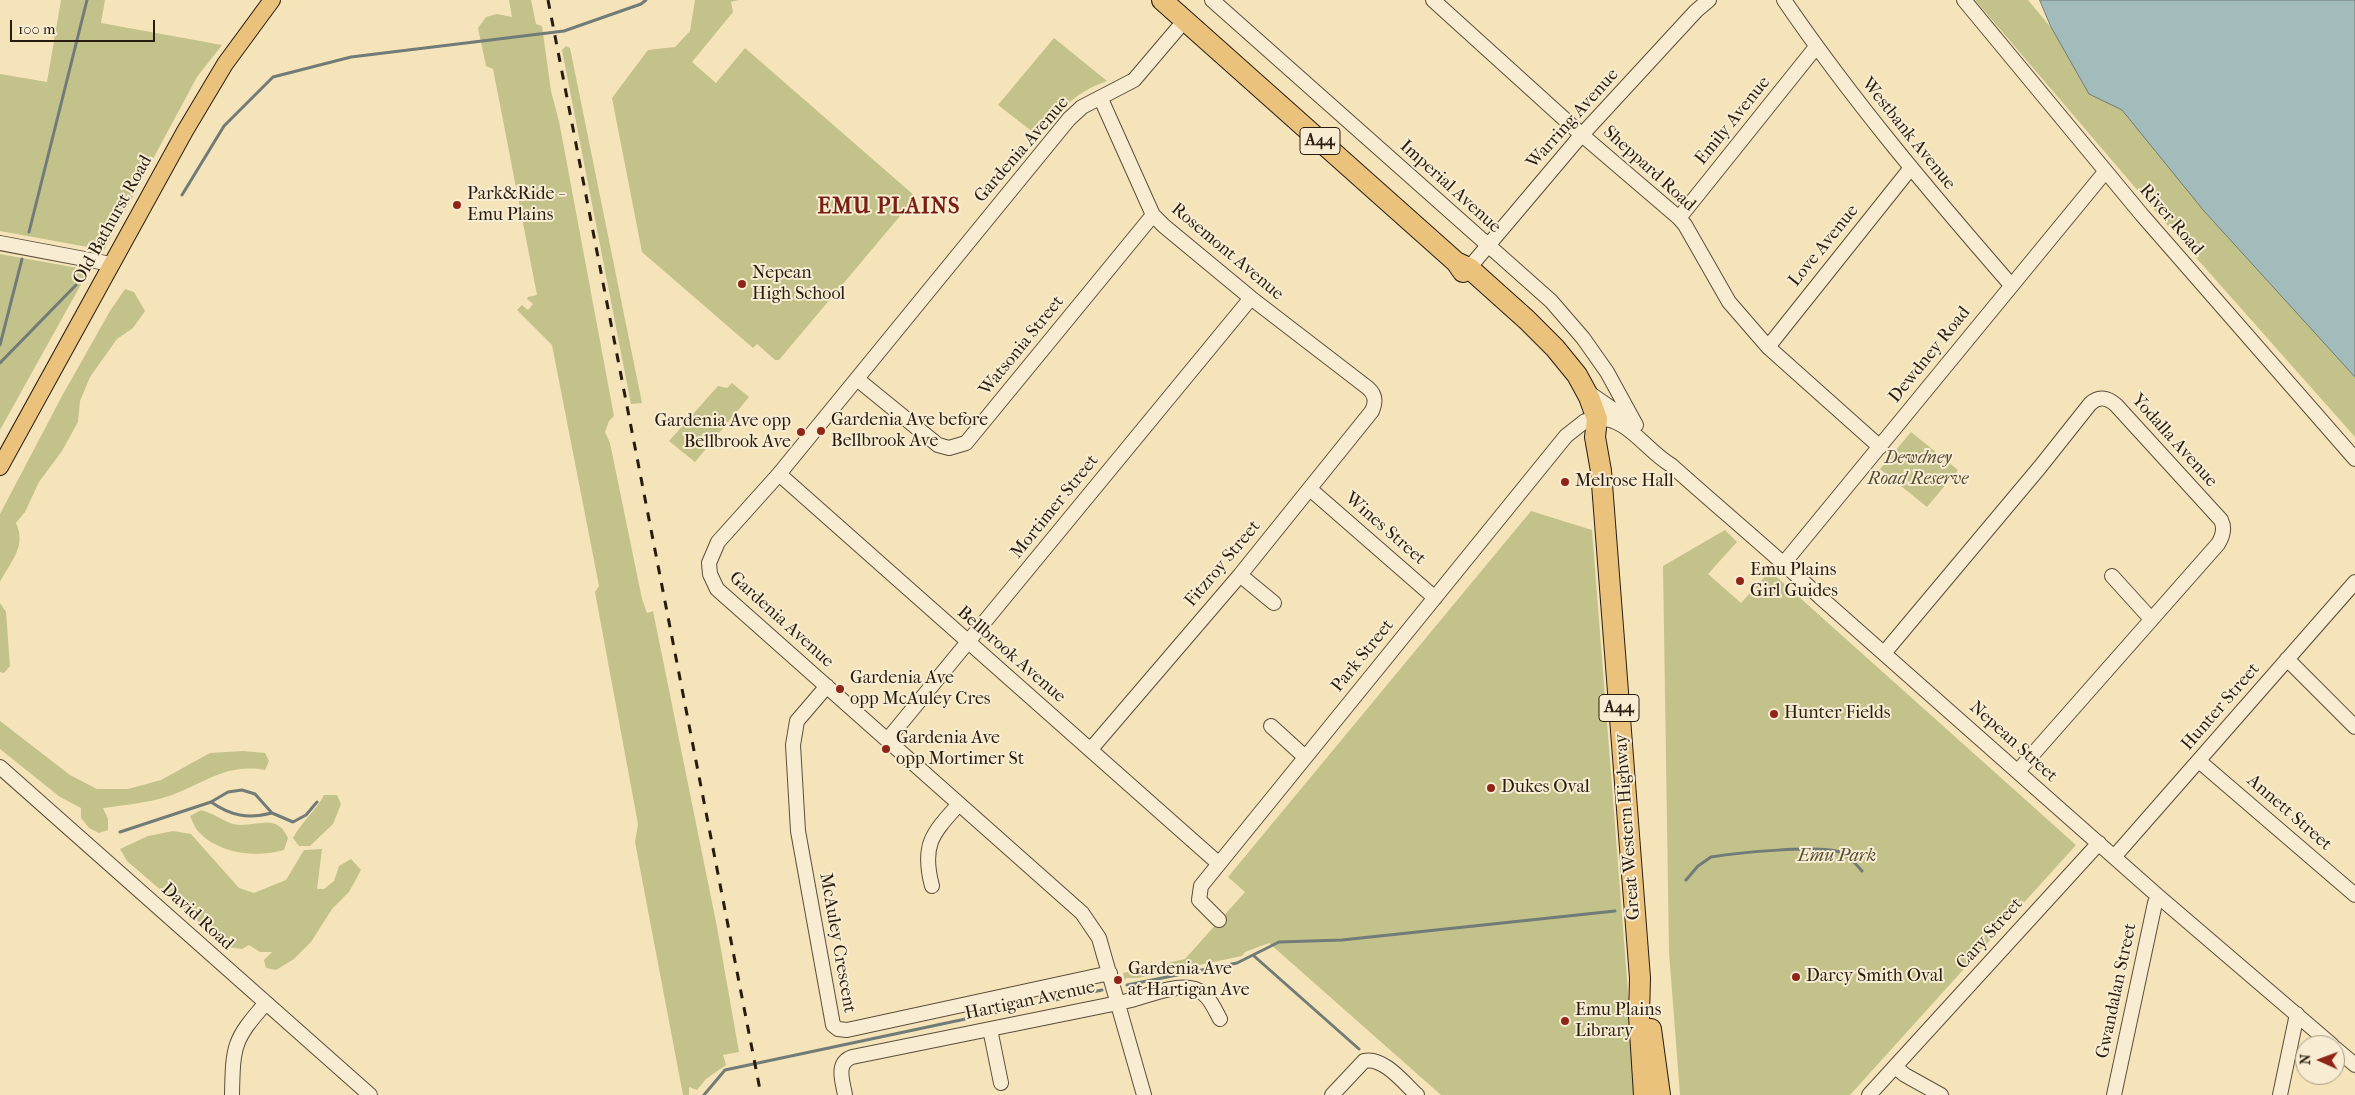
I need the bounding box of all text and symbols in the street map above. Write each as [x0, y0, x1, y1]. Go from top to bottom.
scale bar [12, 10, 158, 42]
text: 100 m [18, 20, 56, 38]
street label: Warring Avenue [1522, 64, 1624, 174]
street label: Emily Avenue [1691, 72, 1775, 170]
street label: Westbank Avenue [1856, 74, 1960, 194]
street label: Gardenia Avenue [970, 93, 1074, 207]
street label: Sheppard Road [1598, 122, 1700, 216]
road number: A44 [1300, 128, 1340, 154]
street label: Imperial Avenue [1395, 136, 1505, 238]
street label: Old Bathurst Road [69, 152, 157, 288]
street label: River Road [2134, 180, 2208, 260]
place label: Park&Ride - Emu Plains [467, 184, 563, 226]
district label: EMU PLAINS [816, 195, 962, 221]
marker: Park&Ride - Emu Plains [451, 199, 463, 211]
street label: Rosemont Avenue [1166, 199, 1288, 305]
street label: Love Avenue [1784, 201, 1864, 291]
place label: Nepean High School [752, 263, 845, 306]
marker: Nepean High School [736, 278, 748, 290]
street label: Watsonia Street [975, 292, 1069, 400]
street label: Dewdney Road [1885, 302, 1975, 408]
street label: Yodalla Avenue [2126, 390, 2222, 492]
place label: Gardenia Ave before Bellbrook Ave [831, 410, 988, 452]
place label: Gardenia Ave opp Bellbrook Ave [654, 411, 791, 454]
marker: Gardenia Ave before Bellbrook Ave [815, 425, 827, 437]
marker: Gardenia Ave opp Bellbrook Ave [795, 426, 807, 438]
park label: Dewdney Road Reserve [1867, 448, 1969, 490]
street label: Mortimer Street [1006, 451, 1104, 563]
place label: Melrose Hall [1575, 471, 1674, 493]
marker: Melrose Hall [1559, 476, 1571, 488]
street label: Wines Street [1340, 488, 1430, 570]
street label: Fitzroy Street [1181, 516, 1265, 612]
place label: Emu Plains Girl Guides [1750, 560, 1838, 602]
street label: Gardenia Avenue [724, 567, 838, 673]
marker: Emu Plains Girl Guides [1734, 575, 1746, 587]
street label: Bellbrook Avenue [952, 602, 1070, 708]
street label: Park Street [1327, 615, 1399, 697]
street label: Hunter Street [2177, 659, 2265, 755]
place label: Gardenia Ave opp McAuley Cres [850, 668, 990, 711]
marker: Gardenia Ave opp McAuley Cres [834, 683, 846, 695]
road number: A44 [1599, 694, 1639, 721]
street label: Nepean Street [1965, 697, 2061, 787]
place label: Hunter Fields [1784, 703, 1890, 725]
marker: Hunter Fields [1768, 708, 1780, 720]
place label: Gardenia Ave opp Mortimer St [896, 728, 1024, 771]
street label: Great Western Highway [1611, 733, 1645, 921]
marker: Gardenia Ave opp Mortimer St [880, 743, 892, 755]
street label: Annett Street [2242, 770, 2336, 856]
place label: Dukes Oval [1501, 777, 1590, 799]
marker: Dukes Oval [1485, 782, 1497, 794]
park label: Emu Park [1798, 846, 1876, 868]
street label: McAuley Crescent [814, 871, 860, 1015]
street label: David Road [156, 879, 238, 955]
street label: Cary Street [1952, 894, 2028, 974]
street label: Gwandalan Street [2092, 921, 2142, 1061]
place label: Gardenia Ave at Hartigan Ave [1128, 959, 1250, 1002]
place label: Darcy Smith Oval [1806, 966, 1943, 988]
marker: Darcy Smith Oval [1790, 971, 1802, 983]
marker: Gardenia Ave at Hartigan Ave [1112, 974, 1124, 986]
street label: Hartigan Avenue [963, 977, 1097, 1025]
place label: Emu Plains Library [1575, 1000, 1661, 1042]
marker: Emu Plains Library [1559, 1015, 1571, 1027]
north arrow [2295, 1035, 2345, 1085]
text: N [2297, 1054, 2314, 1065]

